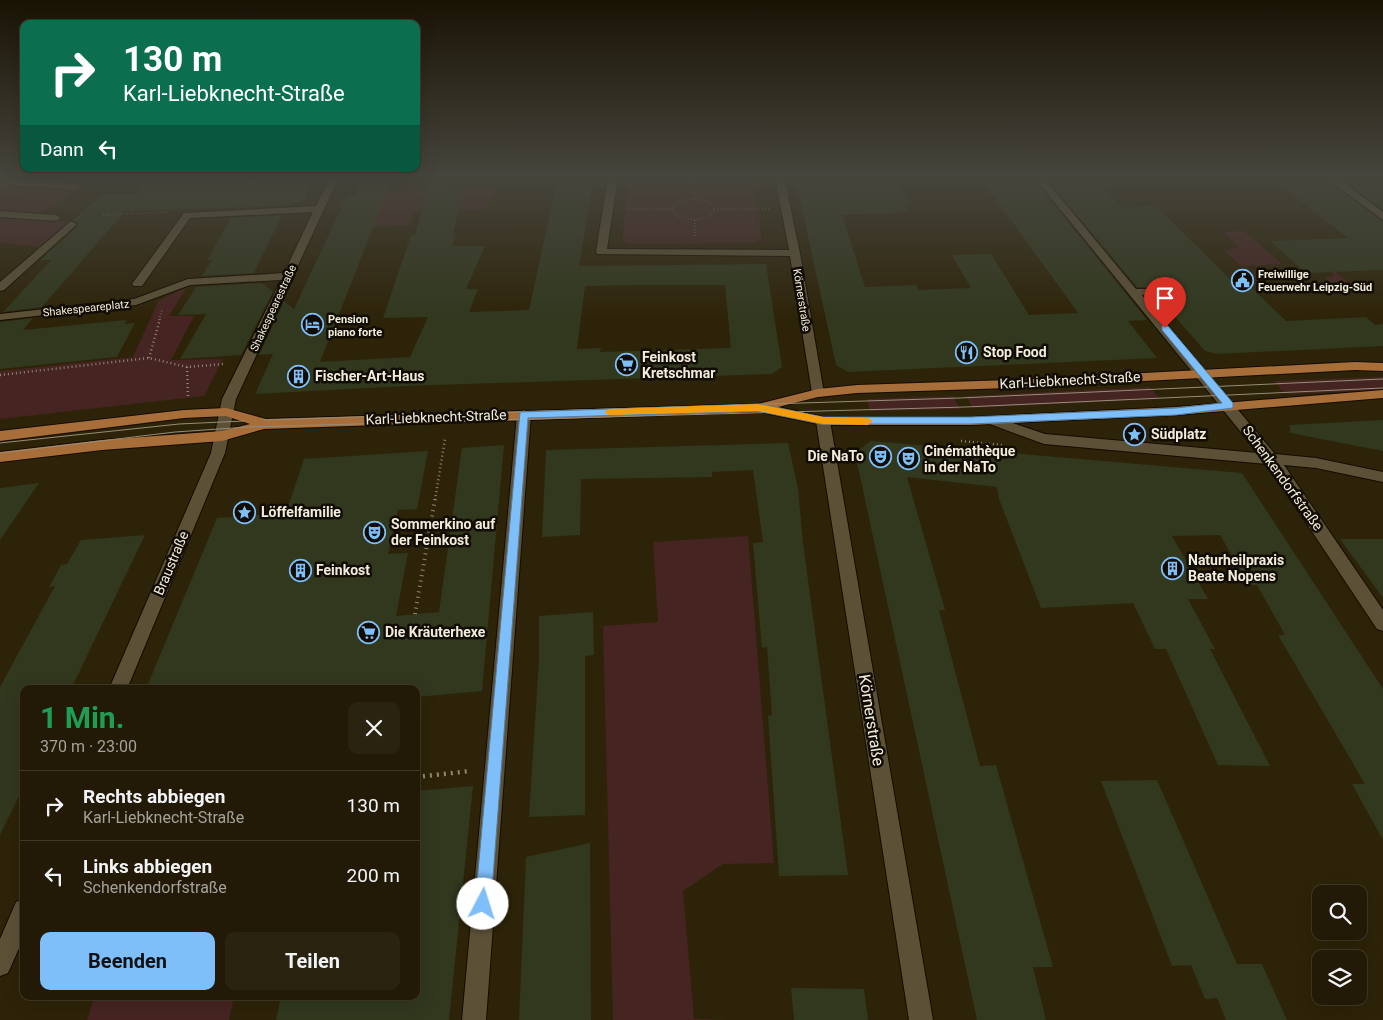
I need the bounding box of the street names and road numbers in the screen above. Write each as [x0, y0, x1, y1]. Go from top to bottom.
street label: Shakespearestraße [248, 263, 299, 354]
street label: Körnerstraße [790, 268, 813, 333]
street label: Shakespeareplatz [42, 297, 130, 320]
street label: Karl-Liebknecht-Straße [999, 368, 1141, 392]
street label: Karl-Liebknecht-Straße [365, 407, 507, 427]
street label: Schenkendorfstraße [1240, 422, 1326, 534]
street label: Braustraße [150, 528, 192, 598]
street label: Körnerstraße [855, 673, 888, 767]

